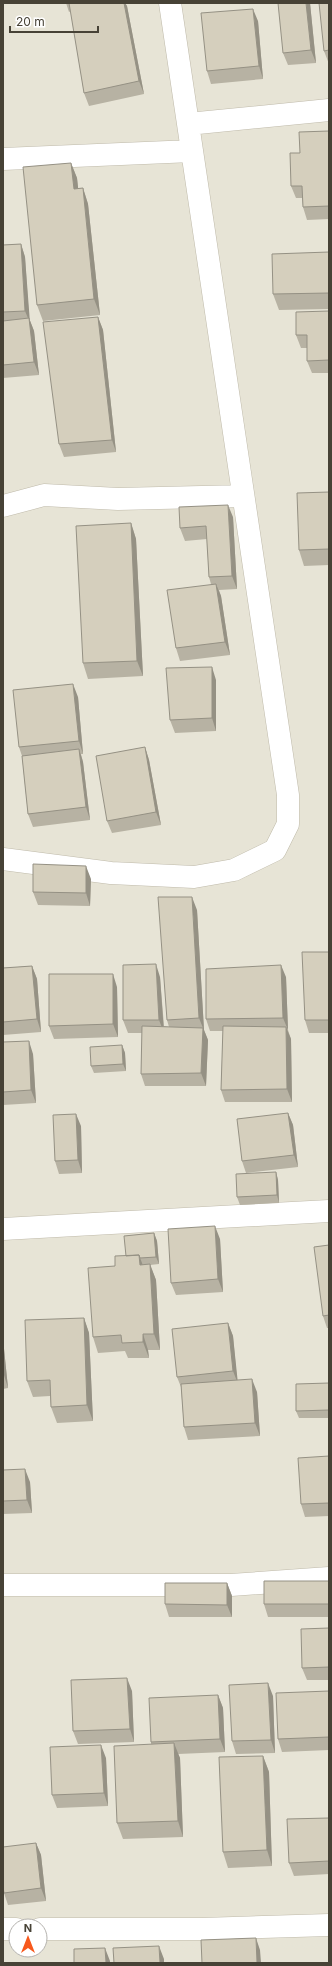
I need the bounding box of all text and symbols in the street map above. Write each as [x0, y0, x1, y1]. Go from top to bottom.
scale bar [10, 8, 98, 34]
text: 20 m [16, 14, 45, 29]
north arrow [8, 1918, 48, 1958]
text: N [24, 1921, 32, 1935]

